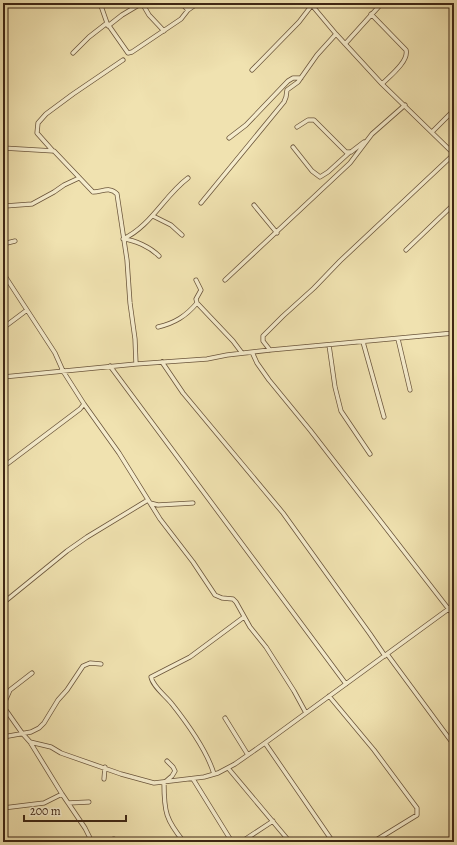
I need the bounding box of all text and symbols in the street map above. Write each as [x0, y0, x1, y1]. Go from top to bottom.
scale bar [24, 797, 126, 823]
text: 200 m [30, 803, 61, 819]

